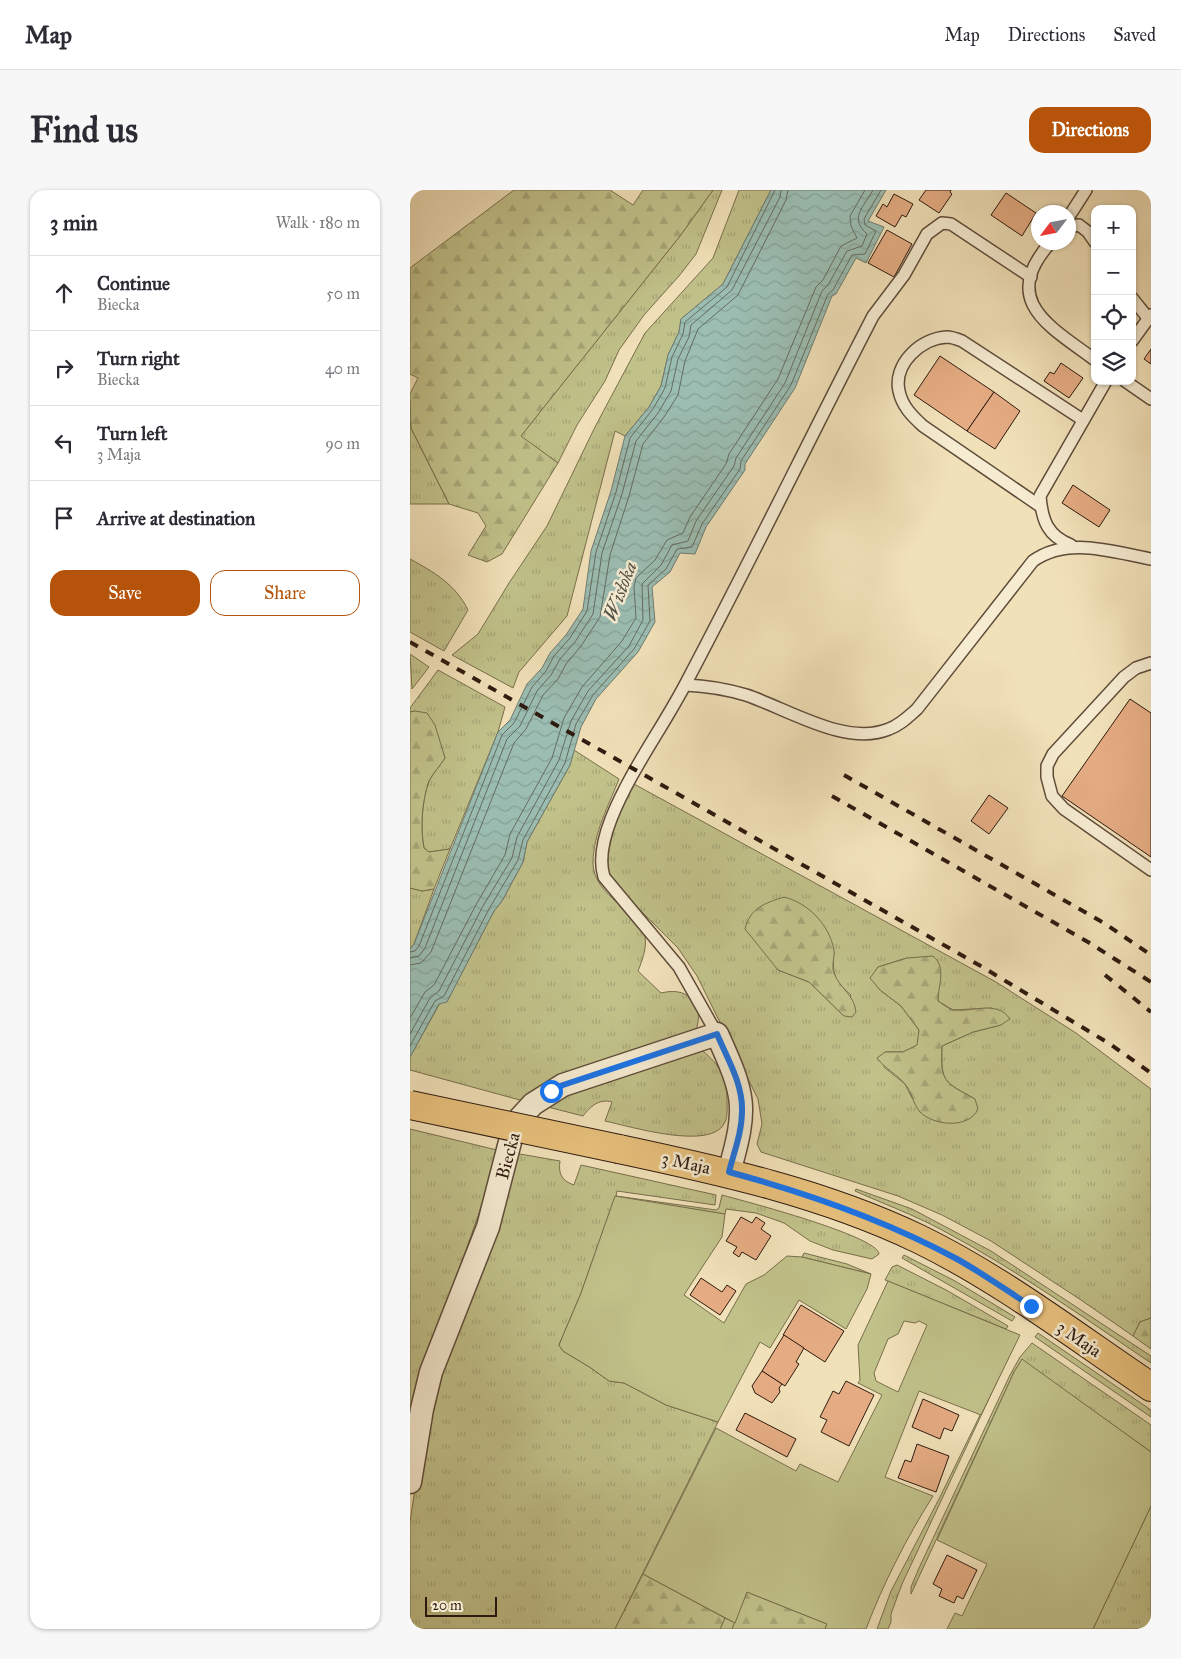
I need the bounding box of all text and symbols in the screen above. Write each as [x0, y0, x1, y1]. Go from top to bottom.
text: Map [25, 20, 72, 50]
text: Map [944, 24, 980, 46]
text: Directions [1008, 24, 1085, 46]
text: Saved [1113, 24, 1156, 46]
button: Directions [1029, 107, 1151, 153]
text: Find us [30, 109, 138, 152]
north arrow [1031, 205, 1076, 250]
map controls [1091, 205, 1136, 385]
button: + [1091, 205, 1136, 250]
text: 3 min [50, 210, 98, 236]
text: Walk · 180 m [276, 213, 360, 232]
button: − [1091, 250, 1136, 295]
text: Continue [97, 272, 170, 295]
icon: ahead [50, 279, 78, 307]
text: 50 m [326, 284, 360, 303]
text: Biecka [97, 295, 139, 314]
button: locate [1091, 295, 1136, 340]
button: layers [1091, 340, 1136, 385]
text: Turn right [97, 347, 180, 370]
icon: right [50, 354, 78, 382]
text: 40 m [325, 359, 360, 378]
text: Biecka [97, 370, 139, 389]
text: Turn left [97, 422, 167, 445]
icon: left [50, 429, 78, 457]
text: 90 m [325, 434, 360, 453]
text: 3 Maja [97, 445, 141, 464]
icon: arrive [50, 504, 78, 532]
text: Arrive at destination [97, 507, 255, 530]
water label: Wisłoka [598, 558, 642, 624]
button: Save [50, 570, 200, 616]
button: Share [210, 570, 360, 616]
route start [540, 1080, 563, 1103]
street label: Biecka [491, 1130, 525, 1182]
street label: 3 Maja [660, 1147, 713, 1179]
route end [1020, 1295, 1043, 1318]
street label: 3 Maja [1052, 1316, 1106, 1362]
scale bar [425, 1594, 498, 1617]
text: 20 m [432, 1597, 462, 1614]

